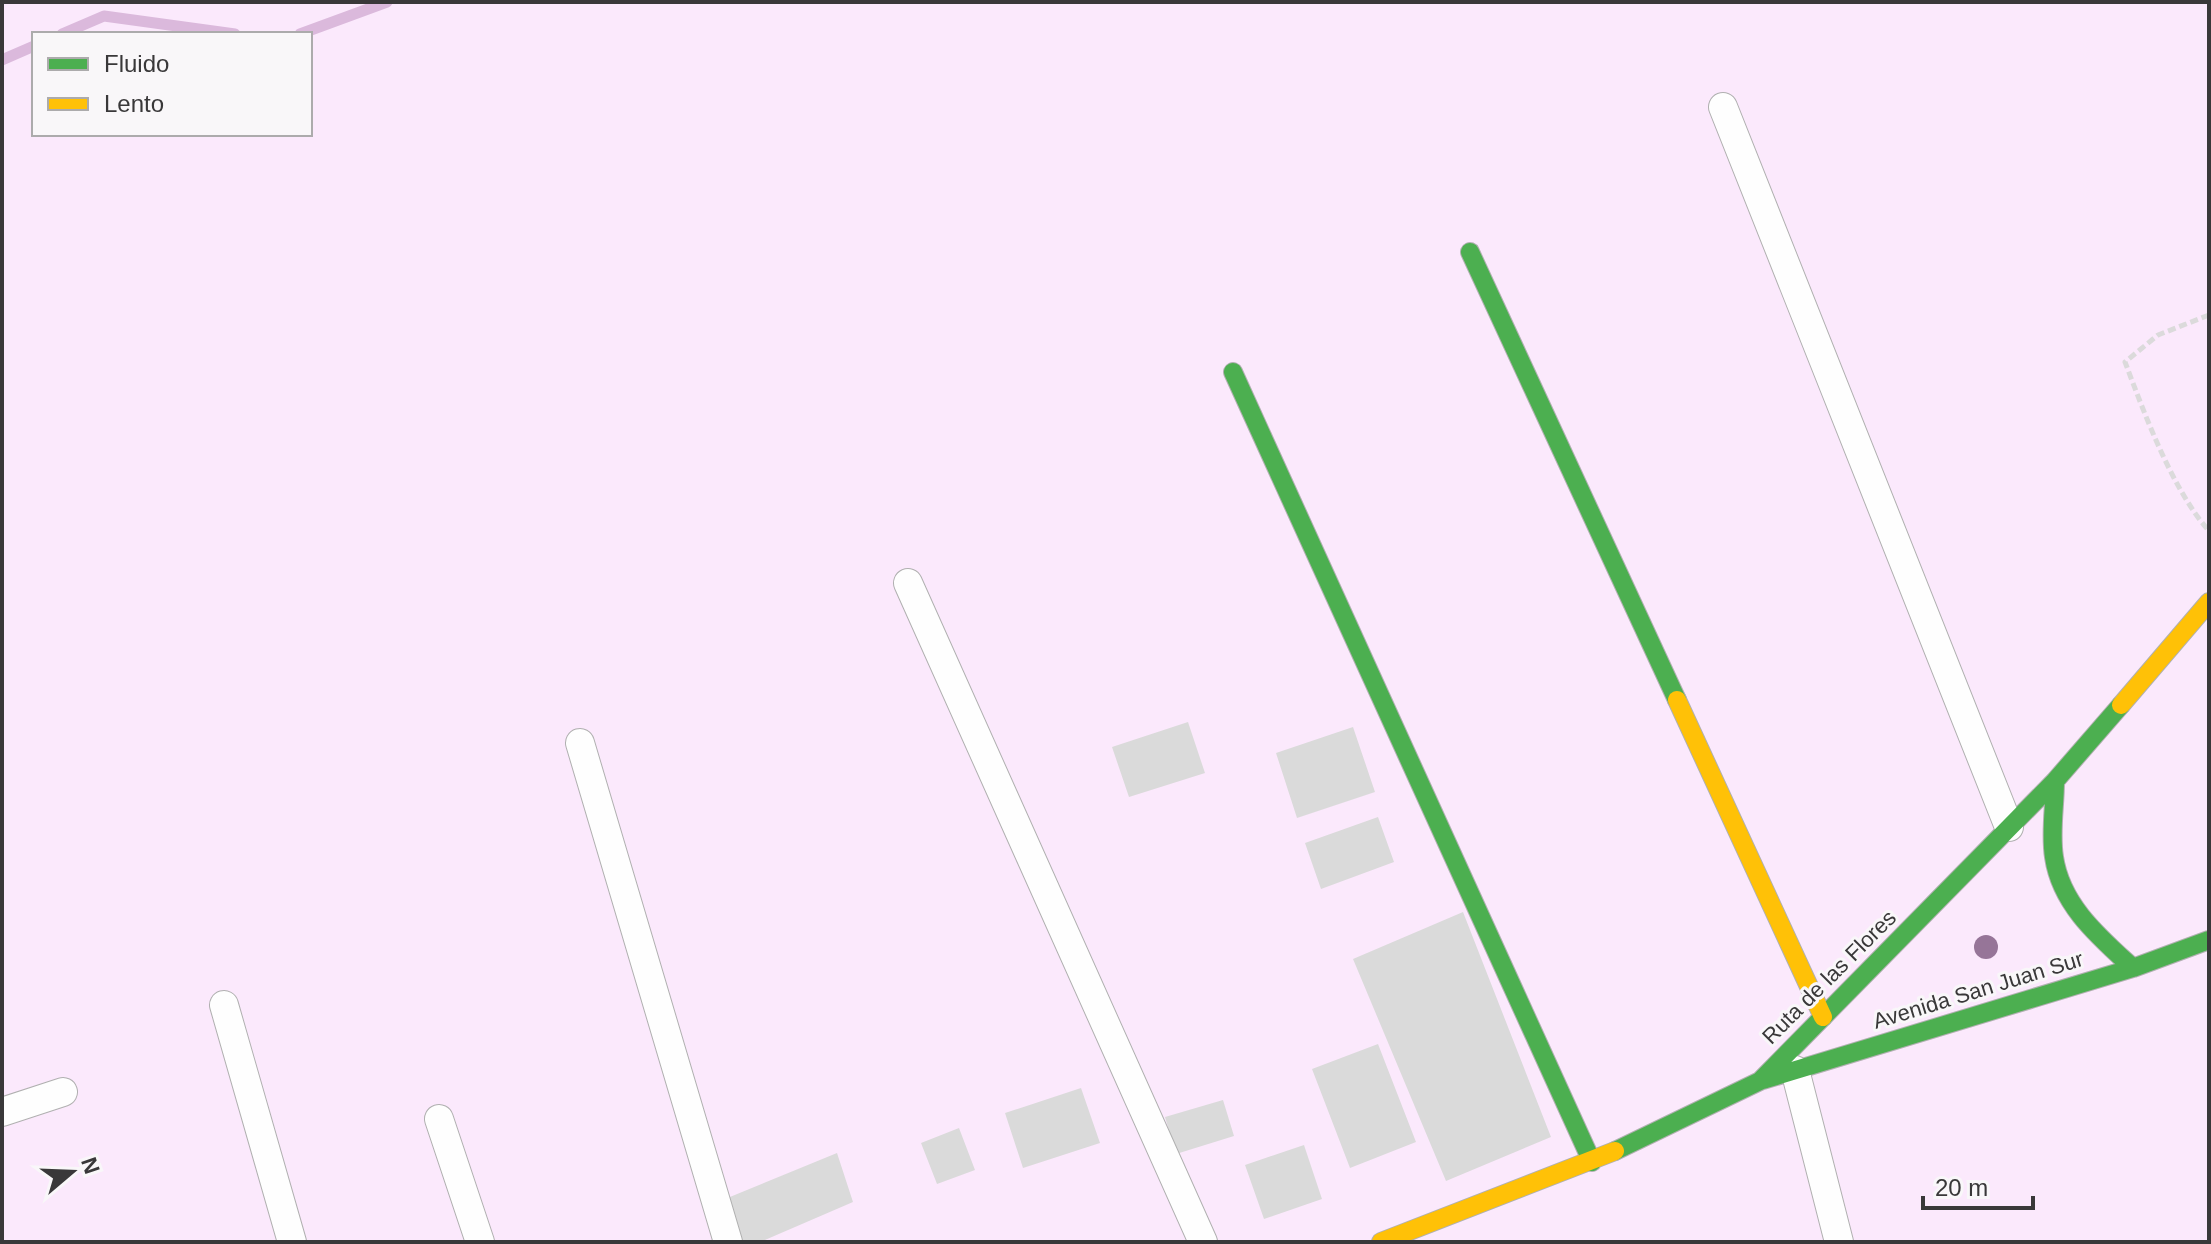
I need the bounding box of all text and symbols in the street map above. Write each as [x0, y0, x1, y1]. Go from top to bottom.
legend [32, 32, 312, 136]
text: Fluido [104, 50, 169, 77]
text: Lento [104, 90, 164, 117]
street label: Ruta de las Flores [1757, 905, 1901, 1049]
street label: Avenida San Juan Sur [1870, 946, 2086, 1034]
north arrow [32, 1132, 112, 1212]
text: N [76, 1154, 105, 1177]
scale bar [1923, 1160, 2033, 1210]
text: 20 m [1935, 1174, 1988, 1201]

